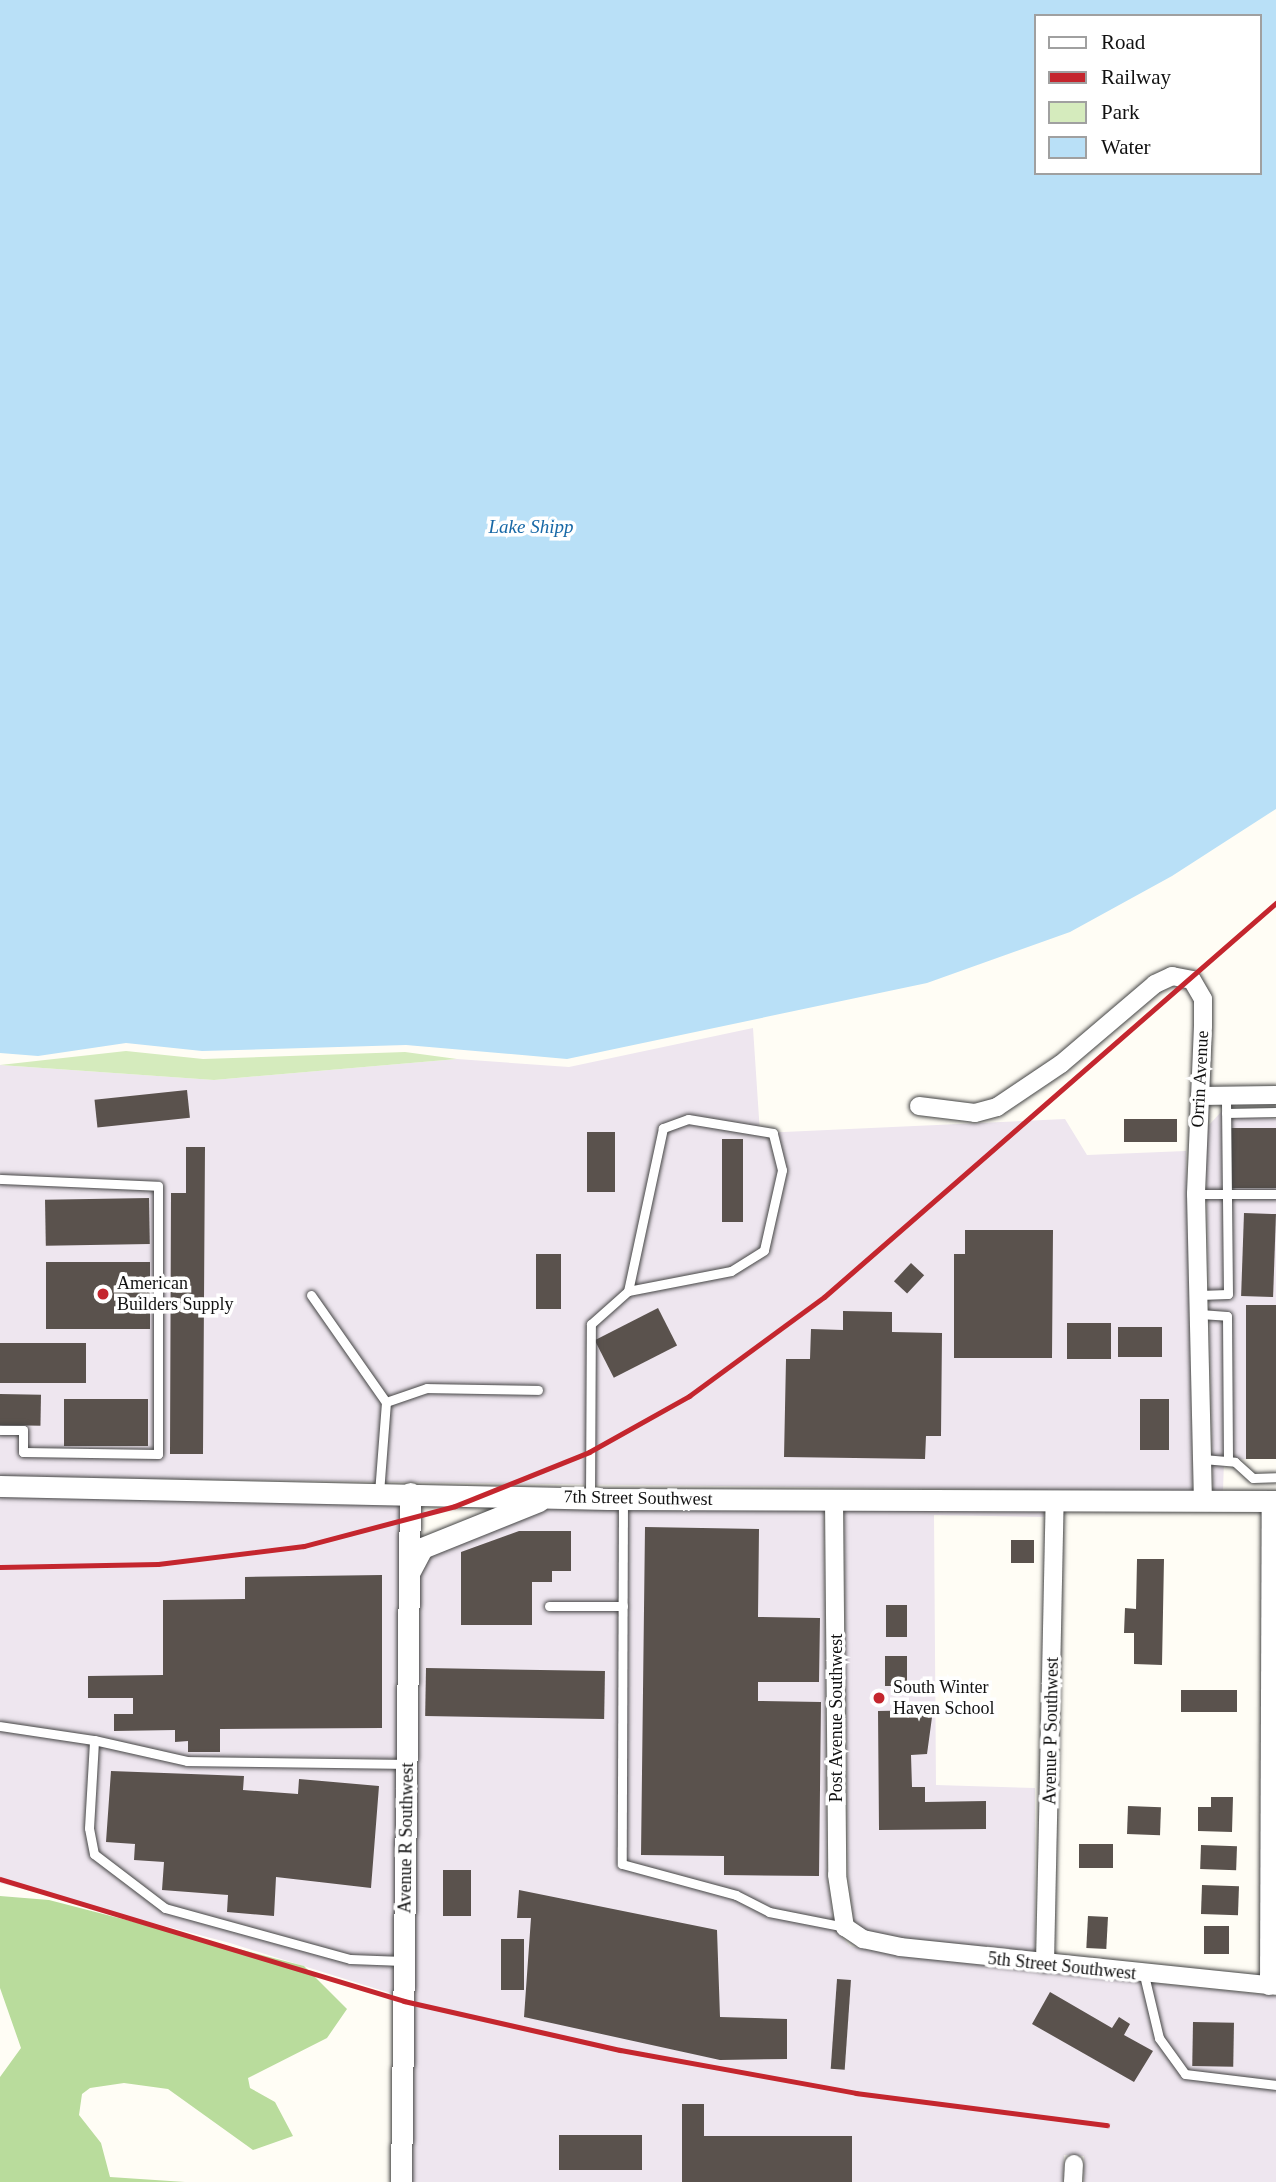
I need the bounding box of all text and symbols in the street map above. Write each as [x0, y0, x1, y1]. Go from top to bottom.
legend [1034, 14, 1262, 175]
text: Road [1101, 30, 1145, 54]
text: Railway [1101, 65, 1171, 89]
text: Park [1101, 100, 1140, 124]
text: Water [1101, 135, 1151, 159]
water label: Lake Shipp [489, 516, 573, 538]
street label: Orrin Avenue [1187, 1029, 1213, 1129]
place label: American Builders Supply [117, 1273, 234, 1316]
marker: American Builders Supply [95, 1286, 111, 1302]
street label: 7th Street Southwest [563, 1486, 713, 1510]
street label: Post Avenue Southwest [825, 1633, 847, 1803]
street label: Avenue P Southwest [1039, 1656, 1063, 1806]
place label: South Winter Haven School [893, 1677, 994, 1720]
marker: South Winter Haven School [871, 1690, 887, 1706]
street label: Avenue R Southwest [394, 1762, 418, 1914]
street label: 5th Street Southwest [987, 1947, 1137, 1985]

